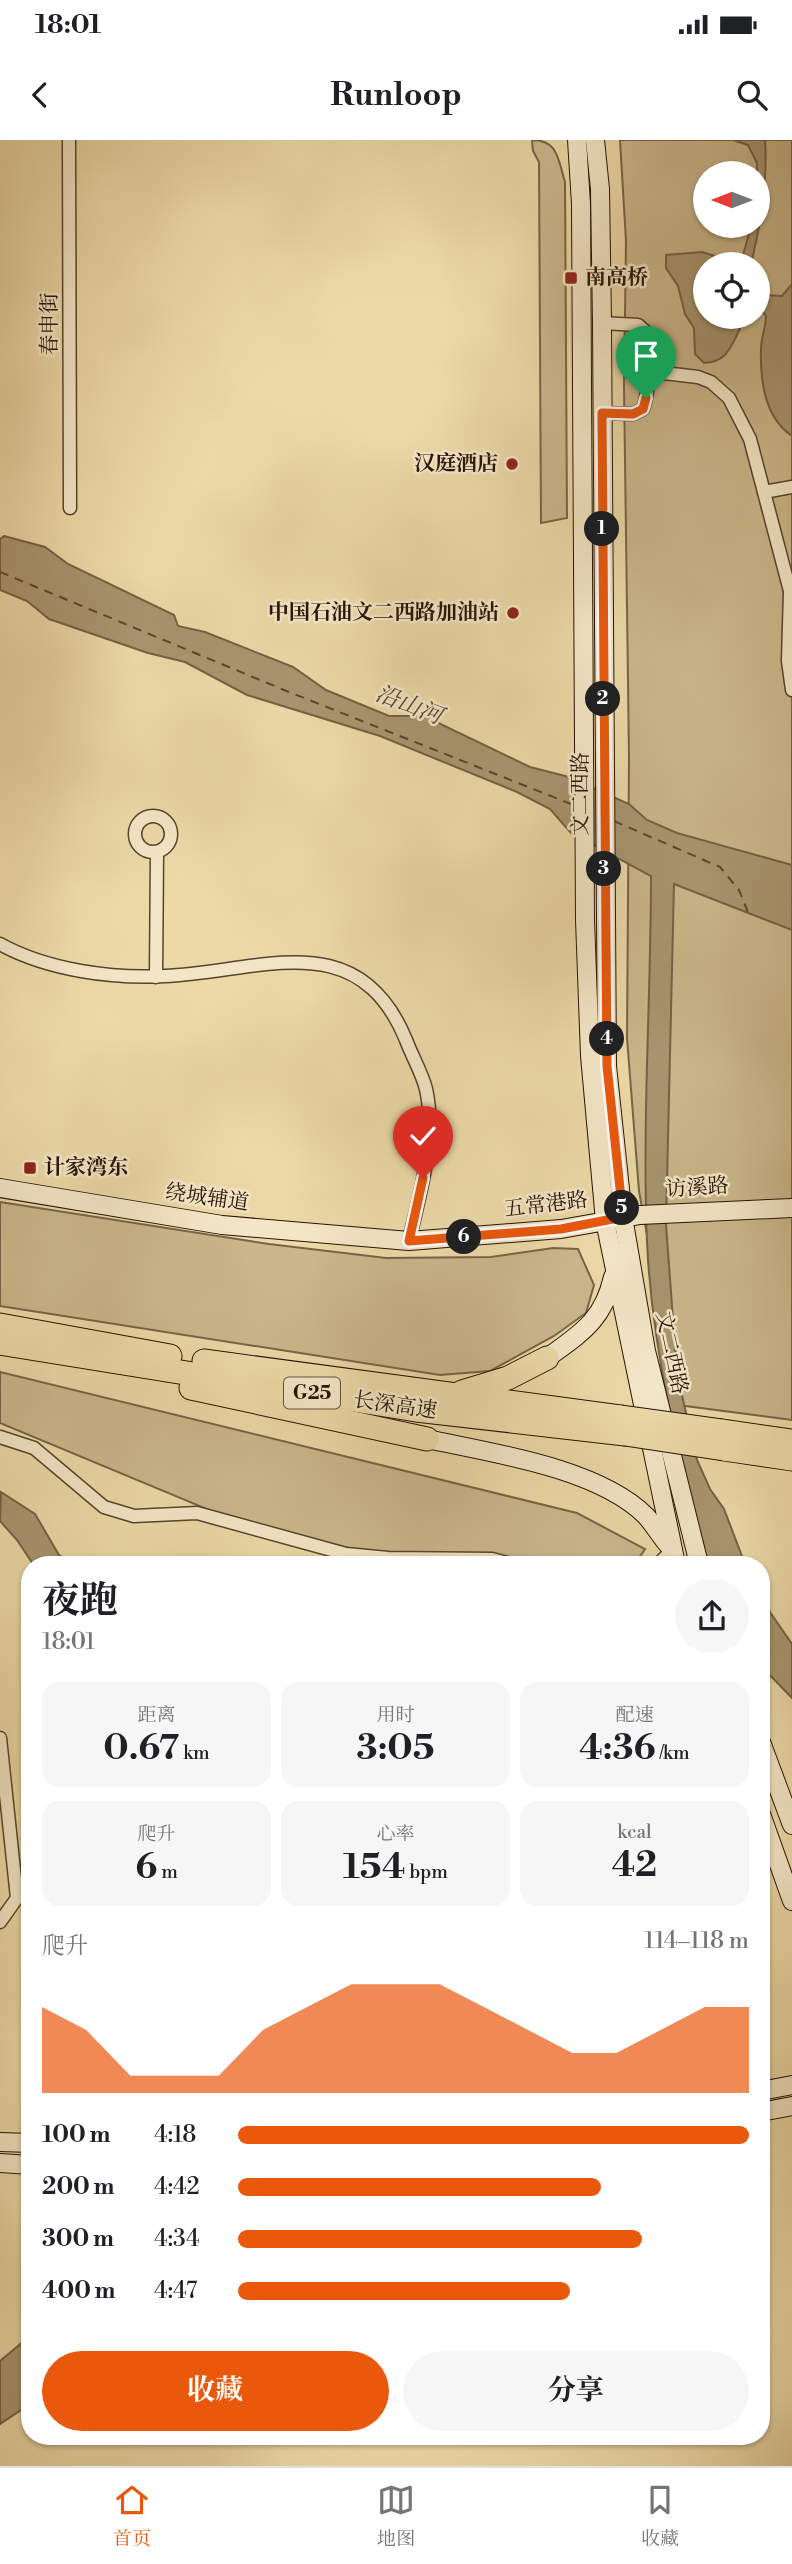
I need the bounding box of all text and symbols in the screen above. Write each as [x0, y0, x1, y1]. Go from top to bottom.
text: 18:01 [35, 9, 101, 41]
text: Runloop [330, 75, 462, 115]
icon: back [21, 76, 59, 114]
icon: search [733, 76, 771, 114]
north arrow [693, 161, 770, 238]
map controls [693, 161, 770, 329]
button: locate [693, 252, 770, 329]
place label: 南高桥 [585, 265, 648, 291]
marker: 南高桥 [563, 270, 579, 286]
street label: 春申街 [37, 293, 63, 356]
pin [616, 326, 676, 398]
icon: arrive [627, 337, 665, 375]
place label: 汉庭酒店 [414, 451, 498, 477]
marker: 汉庭酒店 [504, 456, 520, 472]
pin: 1 [584, 512, 620, 546]
text: 1 [597, 516, 606, 540]
place label: 中国石油文二西路加油站 [268, 600, 499, 626]
marker: 中国石油文二西路加油站 [505, 605, 521, 621]
water label: 沿山河 [372, 680, 450, 732]
pin: 2 [586, 682, 620, 716]
text: 2 [597, 686, 608, 710]
street label: 文二西路 [568, 752, 594, 836]
pin: 3 [586, 852, 622, 886]
text: 3 [598, 856, 609, 880]
pin: 4 [590, 1021, 624, 1056]
text: 4 [600, 1026, 613, 1050]
pin [393, 1106, 453, 1178]
icon: check [404, 1117, 442, 1155]
place label: 计家湾东 [44, 1155, 128, 1181]
marker: 计家湾东 [22, 1160, 38, 1176]
street label: 访溪路 [665, 1173, 729, 1203]
street label: 绕城辅道 [164, 1179, 250, 1217]
street label: 五常港路 [503, 1187, 589, 1223]
pin: 5 [604, 1190, 640, 1226]
text: 5 [616, 1195, 627, 1219]
pin: 6 [447, 1220, 482, 1254]
text: 6 [458, 1224, 469, 1248]
street label: 文二西路 [650, 1309, 692, 1397]
road number: G25 [284, 1378, 340, 1408]
street label: 长深高速 [352, 1387, 438, 1425]
text: 夜跑 [42, 1578, 118, 1625]
button: share [675, 1579, 749, 1653]
text: 18:01 [42, 1628, 95, 1656]
text: 距离 [137, 1703, 176, 1727]
text: 用时 [376, 1703, 415, 1727]
text: 配速 [615, 1703, 654, 1727]
text: 0.67 [103, 1727, 179, 1770]
text: 3:05 [357, 1727, 434, 1770]
text: 4:36 [579, 1727, 656, 1770]
text: km [179, 1741, 210, 1765]
text: /km [656, 1741, 690, 1765]
text: kcal [617, 1820, 652, 1844]
text: 爬升 [137, 1822, 176, 1846]
text: 心率 [376, 1822, 415, 1846]
text: 42 [612, 1844, 657, 1887]
text: 6 [135, 1846, 157, 1889]
text: 154 [343, 1846, 406, 1889]
text: m [157, 1860, 178, 1884]
text: bpm [406, 1860, 448, 1884]
text: 114–118 m [644, 1927, 749, 1955]
text: 爬升 [42, 1932, 88, 1960]
text: 100 m [42, 2121, 110, 2149]
text: 4:18 [154, 2121, 196, 2149]
text: 200 m [42, 2173, 114, 2201]
text: 4:42 [154, 2173, 200, 2201]
text: 300 m [42, 2225, 114, 2253]
text: 4:34 [154, 2225, 200, 2253]
text: 400 m [42, 2277, 115, 2305]
text: 4:47 [154, 2277, 197, 2305]
button: 收藏 [42, 2351, 389, 2431]
button: 分享 [403, 2351, 749, 2431]
tab: 首页 [113, 2481, 151, 2551]
tab: 地图 [377, 2481, 415, 2551]
tab: 收藏 [641, 2481, 679, 2551]

